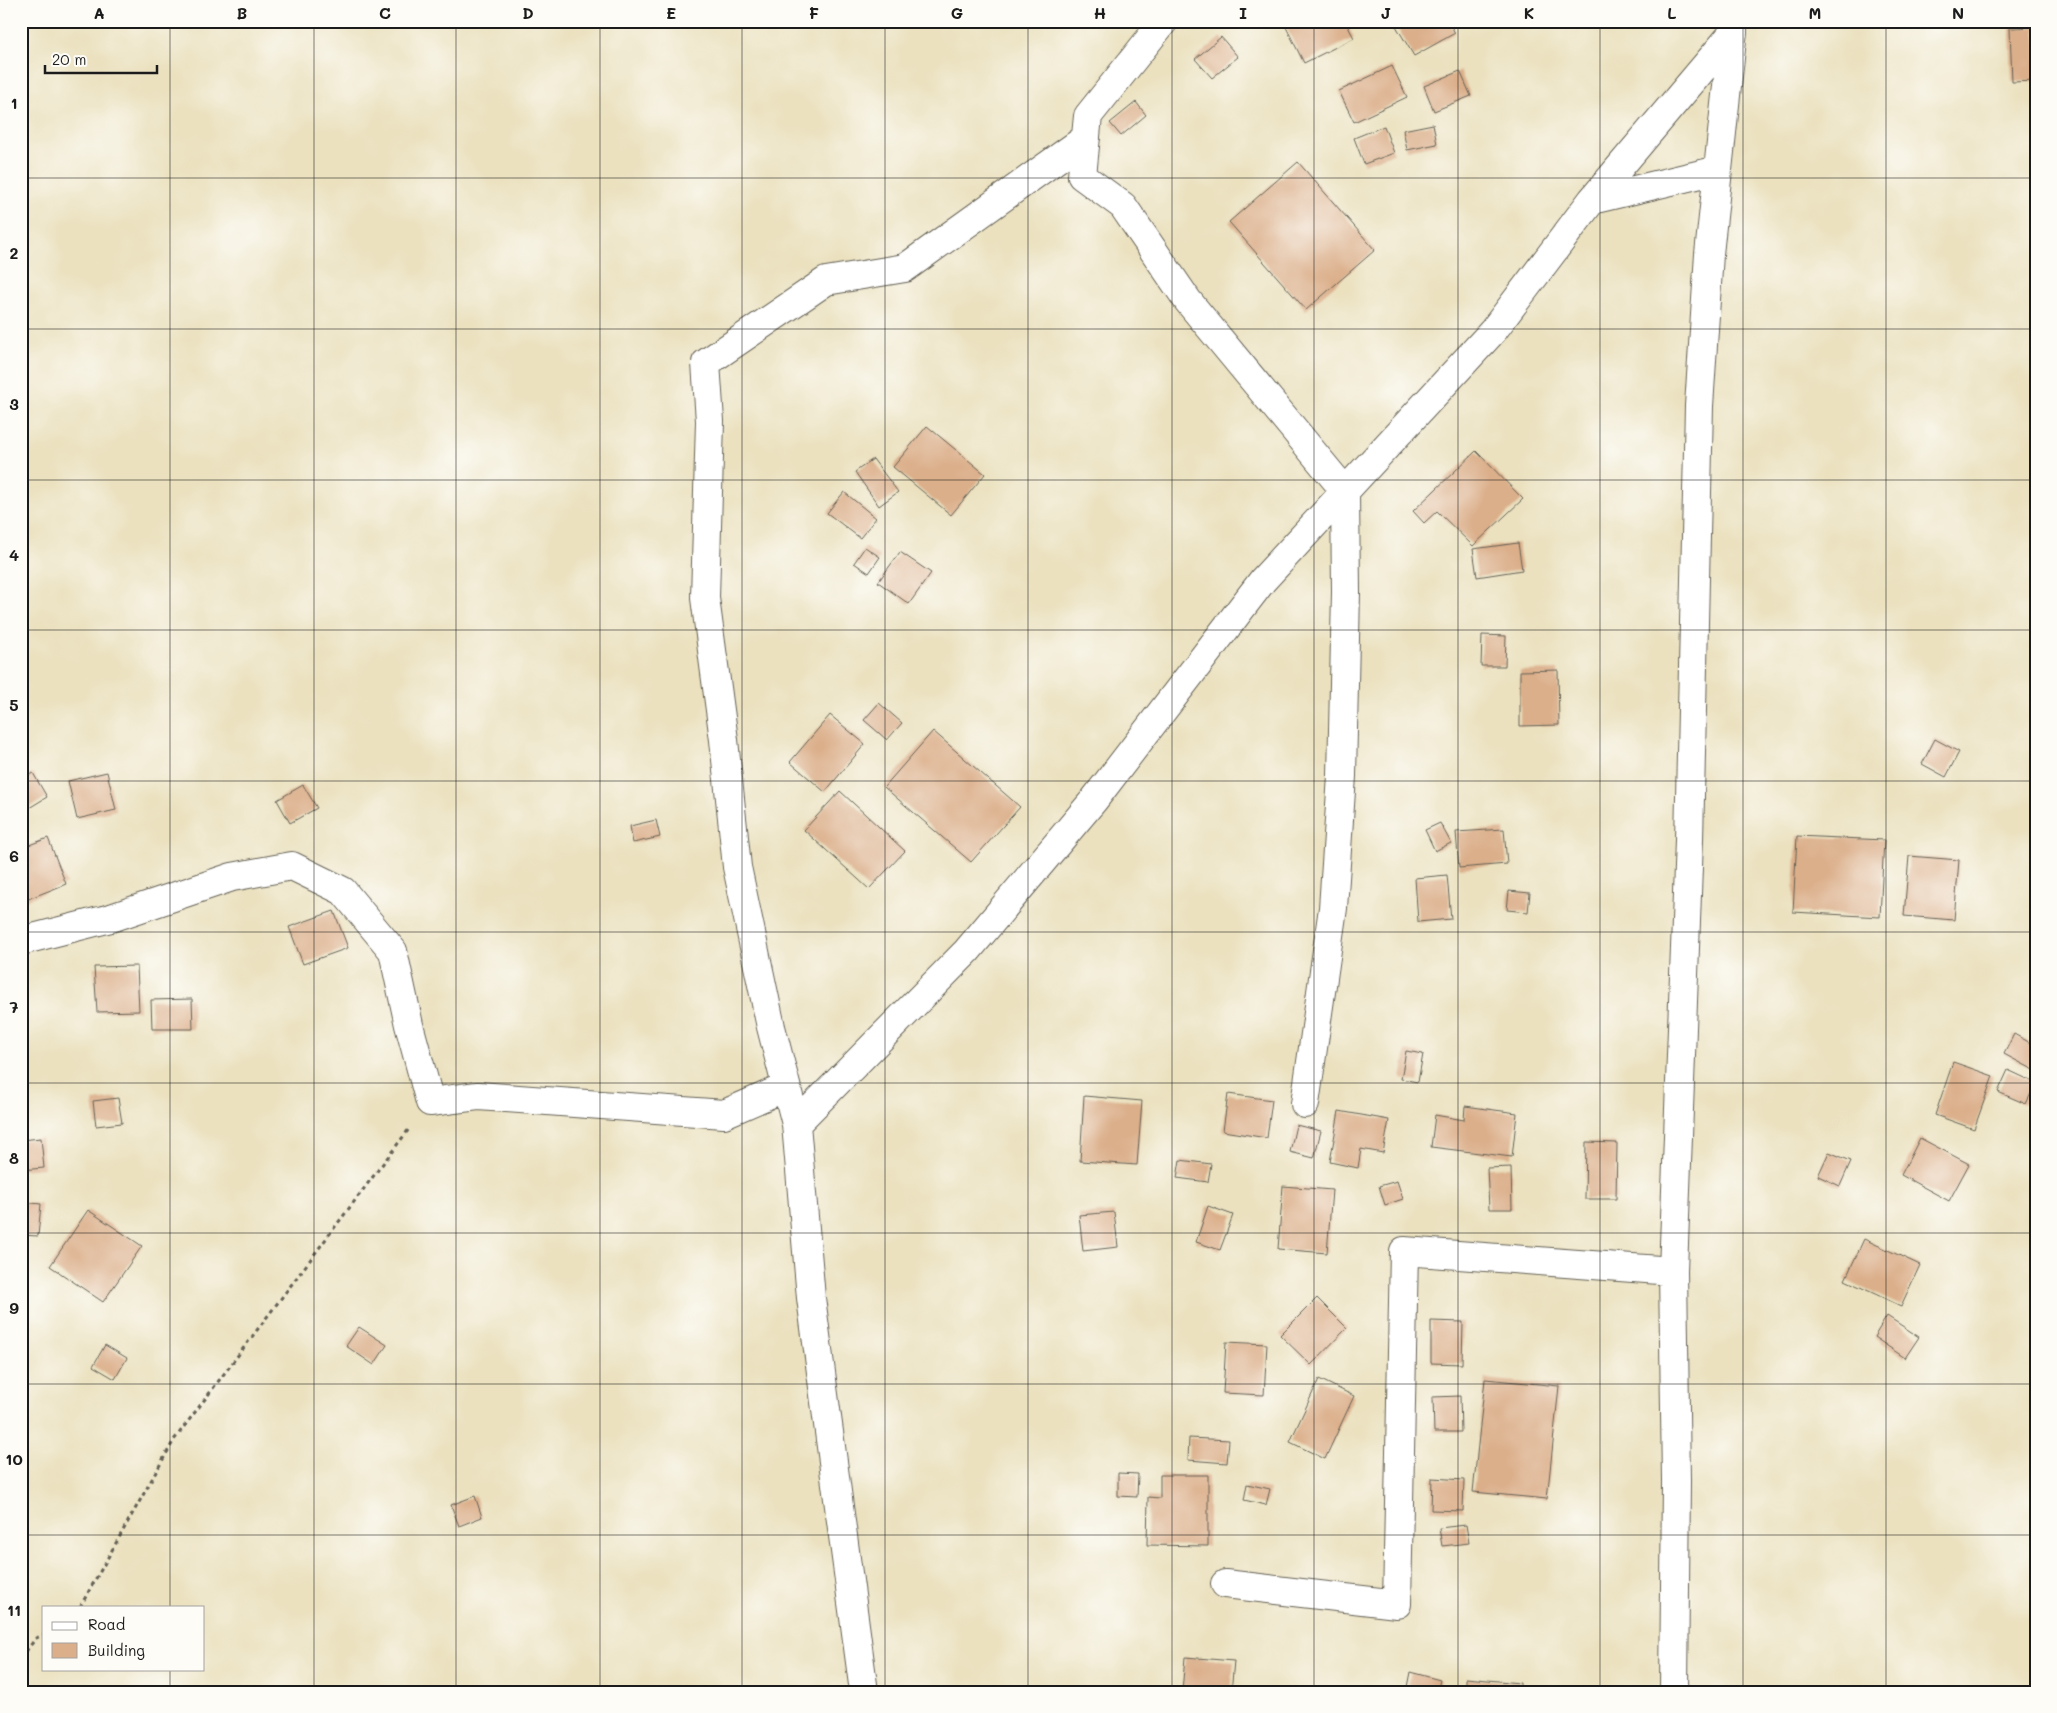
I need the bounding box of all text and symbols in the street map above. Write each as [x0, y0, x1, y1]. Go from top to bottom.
text: A [93, 2, 105, 23]
text: B [237, 2, 247, 23]
text: C [379, 2, 391, 23]
text: D [522, 2, 534, 23]
text: E [666, 2, 676, 23]
text: F [809, 2, 819, 23]
text: G [951, 2, 963, 23]
text: H [1094, 2, 1106, 23]
text: I [1239, 2, 1247, 23]
text: J [1381, 2, 1391, 23]
text: K [1524, 2, 1534, 23]
text: L [1667, 2, 1677, 23]
text: M [1809, 2, 1821, 23]
text: N [1952, 2, 1964, 23]
scale bar [45, 42, 158, 74]
text: 20 m [52, 49, 86, 69]
text: 1 [10, 92, 18, 113]
text: 2 [10, 242, 19, 263]
text: 3 [9, 393, 19, 414]
text: 4 [9, 544, 19, 565]
text: 5 [9, 694, 19, 715]
text: 6 [9, 845, 19, 866]
text: 7 [10, 996, 19, 1017]
text: 8 [9, 1147, 19, 1168]
text: 9 [9, 1297, 19, 1318]
text: 10 [5, 1448, 23, 1469]
text: 11 [7, 1599, 21, 1620]
legend [42, 1606, 205, 1670]
text: Road [88, 1614, 125, 1634]
text: Building [88, 1640, 145, 1660]

